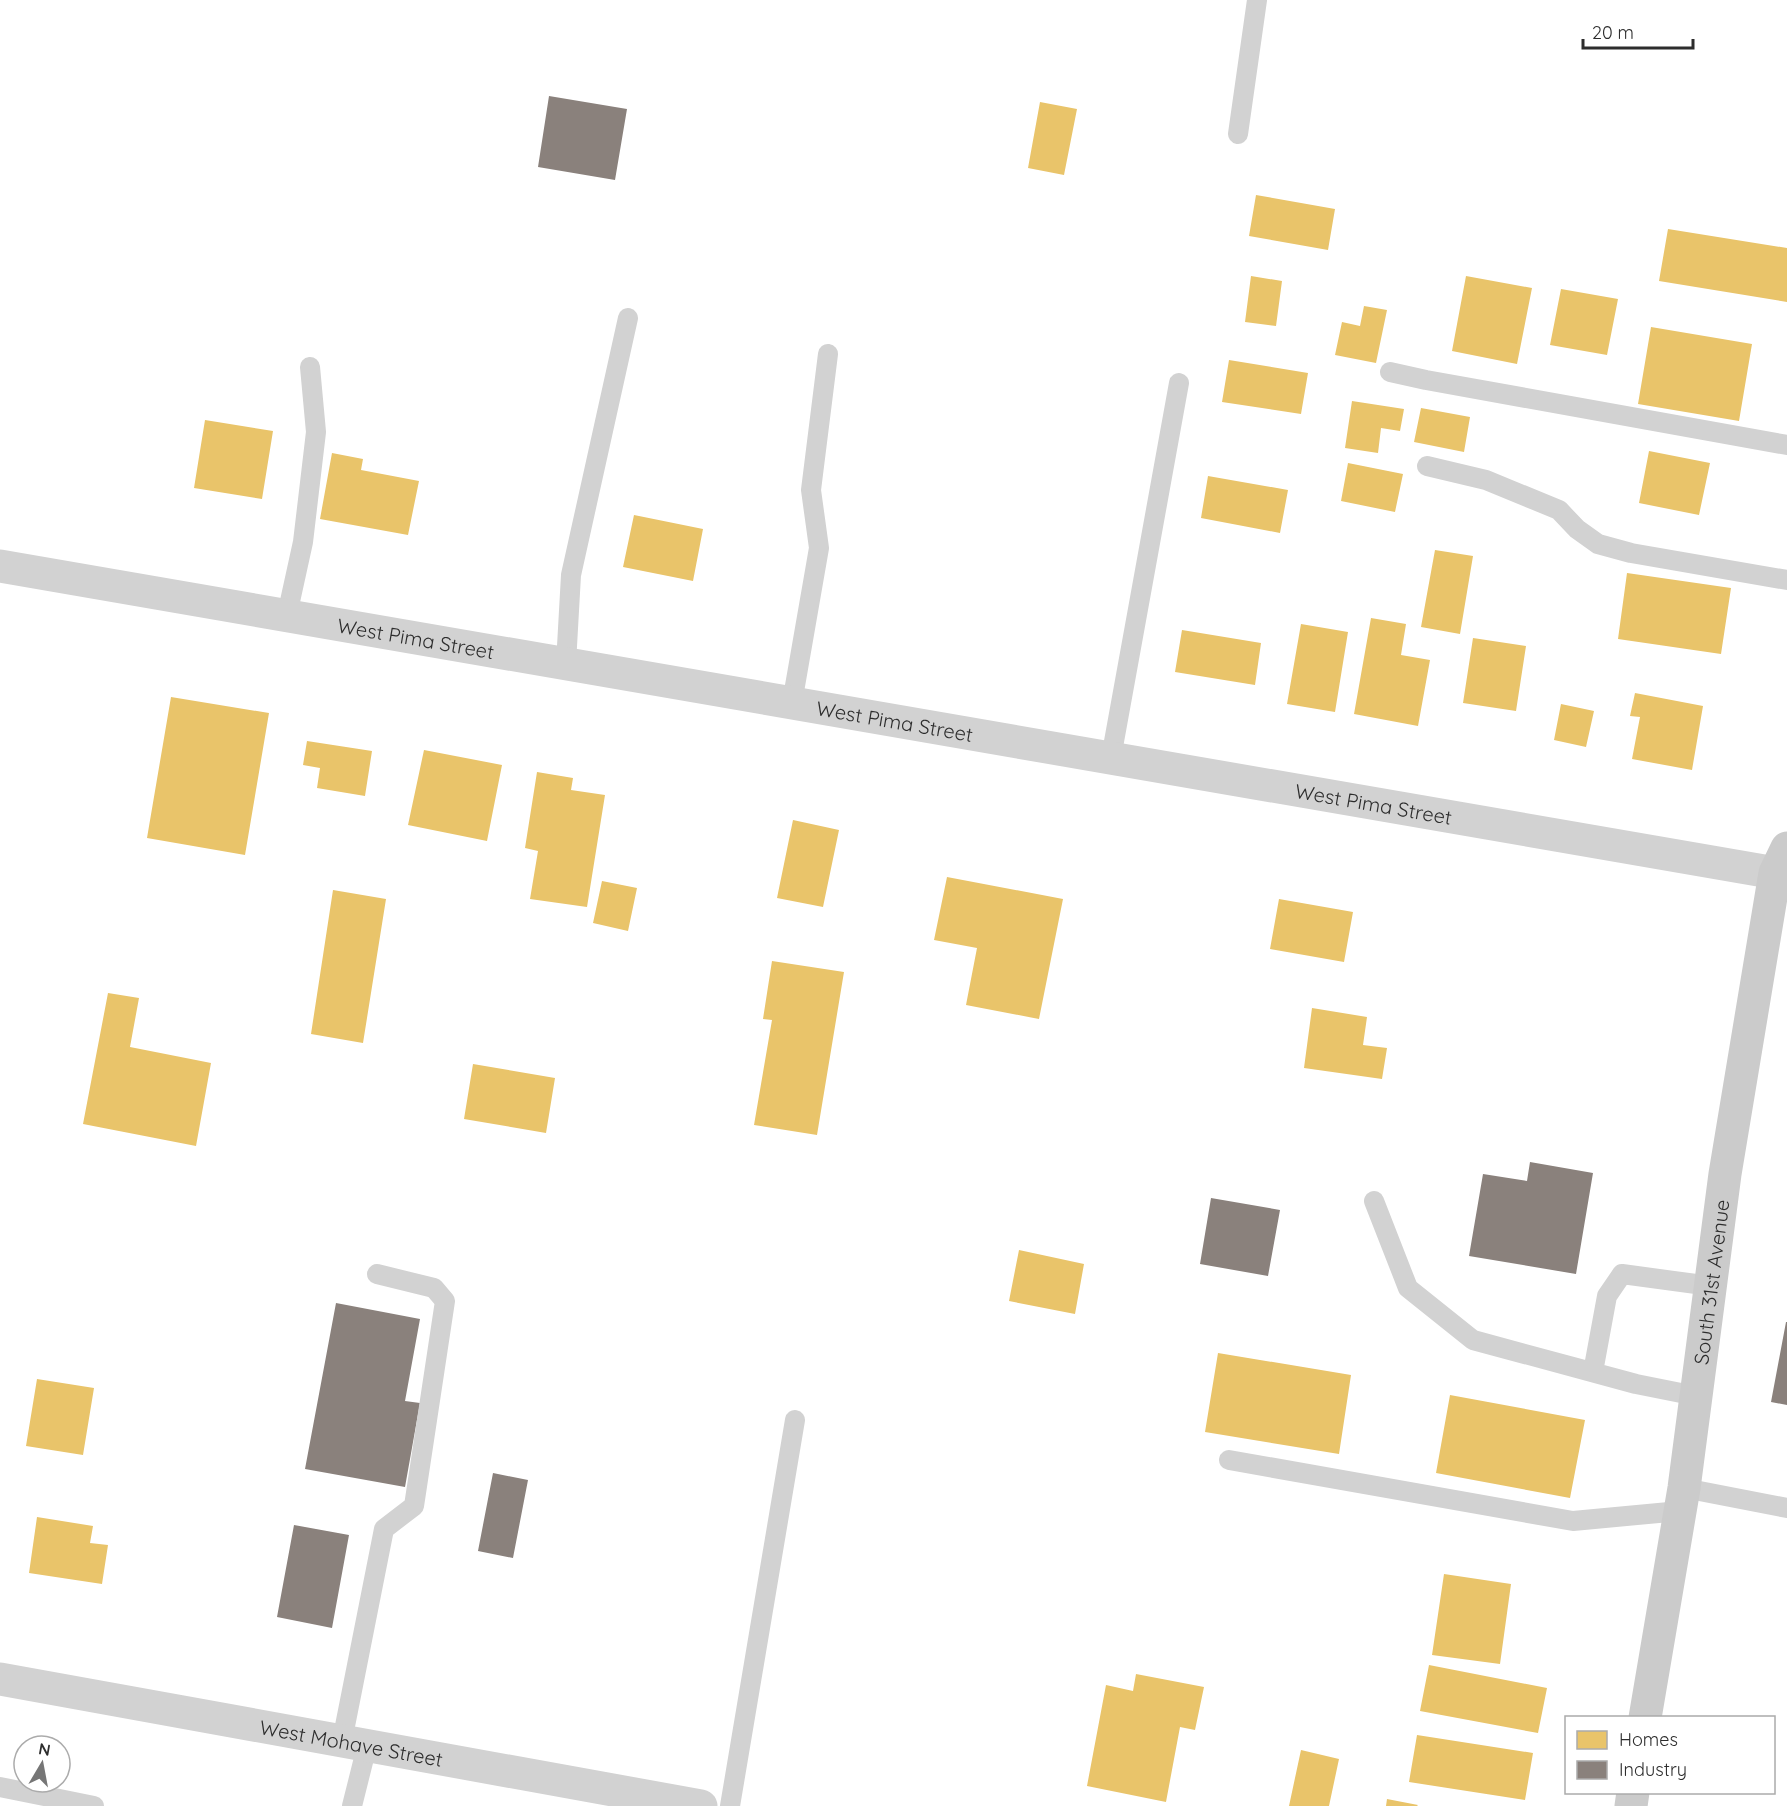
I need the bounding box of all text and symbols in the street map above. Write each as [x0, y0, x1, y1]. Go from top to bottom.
scale bar [1583, 12, 1692, 50]
text: 20 m [1592, 21, 1634, 44]
street label: West Pima Street [335, 612, 496, 664]
street label: West Pima Street [814, 695, 975, 747]
street label: West Pima Street [1293, 778, 1454, 829]
street label: South 31st Avenue [1688, 1198, 1734, 1366]
street label: West Mohave Street [258, 1714, 445, 1772]
legend [1565, 1716, 1775, 1794]
text: Homes [1619, 1728, 1678, 1751]
north arrow [12, 1734, 72, 1794]
text: N [37, 1738, 52, 1760]
text: Industry [1619, 1758, 1687, 1781]

